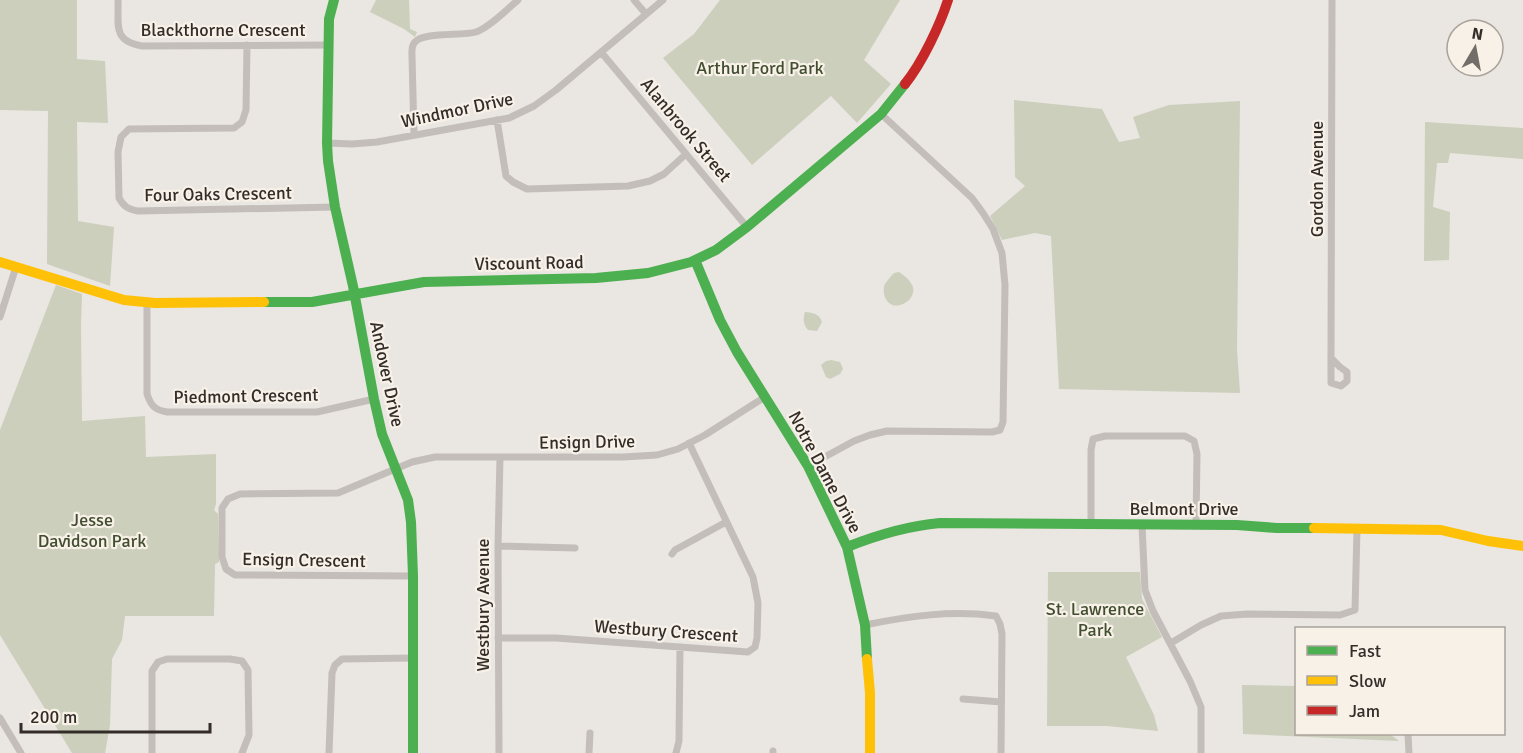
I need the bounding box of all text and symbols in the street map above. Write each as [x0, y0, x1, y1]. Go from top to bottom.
north arrow [1445, 18, 1505, 78]
street label: Blackthorne Crescent [140, 19, 306, 41]
text: N [1470, 23, 1485, 45]
park label: Arthur Ford Park [696, 57, 824, 79]
street label: Alanbrook Street [636, 73, 736, 187]
street label: Windmor Drive [399, 87, 515, 133]
street label: Gordon Avenue [1306, 121, 1328, 237]
street label: Four Oaks Crescent [144, 182, 292, 206]
street label: Viscount Road [474, 251, 584, 275]
street label: Andover Drive [365, 319, 409, 429]
street label: Piedmont Crescent [173, 384, 319, 408]
street label: Notre Dame Drive [784, 407, 866, 537]
street label: Ensign Drive [539, 430, 635, 454]
street label: Belmont Drive [1129, 498, 1239, 520]
park label: Jesse Davidson Park [38, 509, 146, 552]
street label: Westbury Avenue [472, 539, 494, 671]
street label: Ensign Crescent [242, 548, 366, 572]
park label: St. Lawrence Park [1046, 598, 1144, 641]
street label: Westbury Crescent [593, 615, 739, 647]
legend [1295, 627, 1505, 735]
text: Fast [1349, 640, 1381, 662]
text: Slow [1349, 670, 1386, 692]
scale bar [21, 696, 210, 734]
text: Jam [1349, 700, 1380, 722]
text: 200 m [30, 706, 77, 728]

